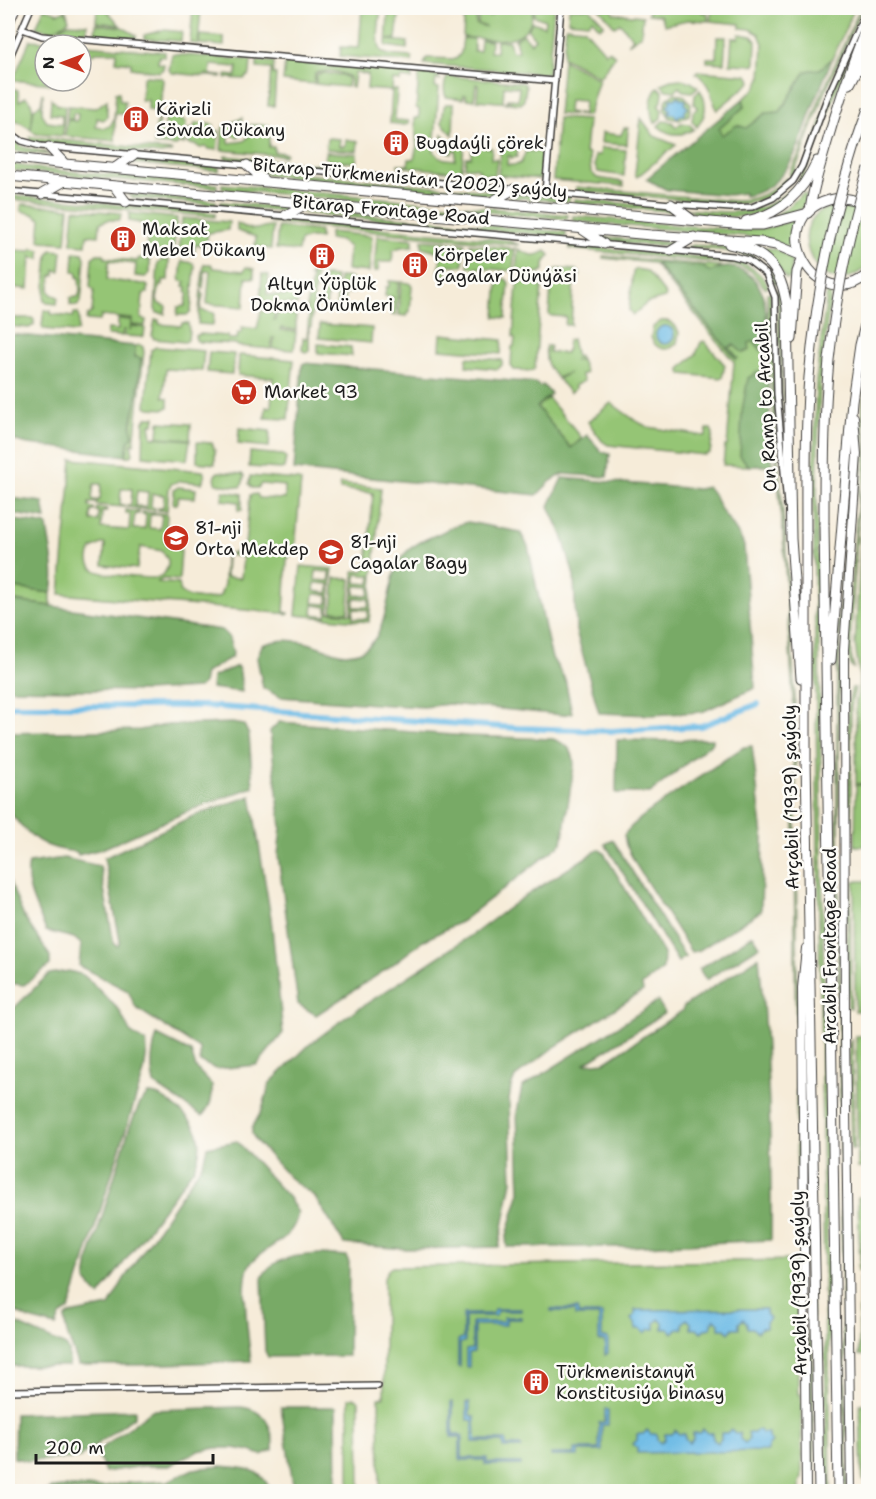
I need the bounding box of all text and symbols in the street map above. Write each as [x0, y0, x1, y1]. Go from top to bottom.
north arrow [33, 33, 93, 93]
text: N [38, 57, 59, 69]
place label: Kärizli Söwda Dükany [156, 97, 285, 142]
building icon: Kärizli Söwda Dükany [121, 104, 151, 134]
building icon: Bugdaýli çörek [381, 128, 411, 158]
place label: Bugdaýli çörek [416, 131, 544, 155]
street label: Bitarap Türkmenistan (2002) şaýoly [252, 152, 568, 204]
street label: Bitarap Frontage Road [291, 189, 491, 231]
place label: Maksat Mebel Dükany [142, 217, 266, 262]
building icon: Maksat Mebel Dükany [108, 224, 138, 254]
building icon: Altyn Ýüplük Dokma Önümleri [307, 241, 337, 271]
place label: Körpeler Çagalar Dünýäsi [434, 243, 577, 288]
building icon: Körpeler Çagalar Dünýäsi [400, 250, 430, 280]
place label: Altyn Ýüplük Dokma Önümleri [251, 272, 393, 317]
street label: On Ramp to Arcabil [750, 321, 782, 493]
supermarket icon: Market 93 [229, 377, 259, 407]
place label: Market 93 [264, 380, 358, 404]
place label: 81-nji Orta Mekdep [195, 516, 309, 561]
school or university icon: 81-nji Orta Mekdep [161, 523, 191, 553]
place label: 81-nji Cagalar Bagy [350, 530, 468, 575]
school or university icon: 81-nji Cagalar Bagy [316, 537, 346, 567]
street label: Arçabil (1939) şaýoly [777, 704, 805, 890]
street label: Arcabil Frontage Road [818, 848, 842, 1044]
street label: Arçabil (1939) şaýoly [785, 1190, 813, 1376]
place label: Türkmenistanyň Konstitusiýa binasy [556, 1360, 725, 1405]
building icon: Türkmenistanyň Konstitusiýa binasy [521, 1367, 551, 1397]
scale bar [36, 1427, 213, 1465]
text: 200 m [45, 1436, 104, 1460]

